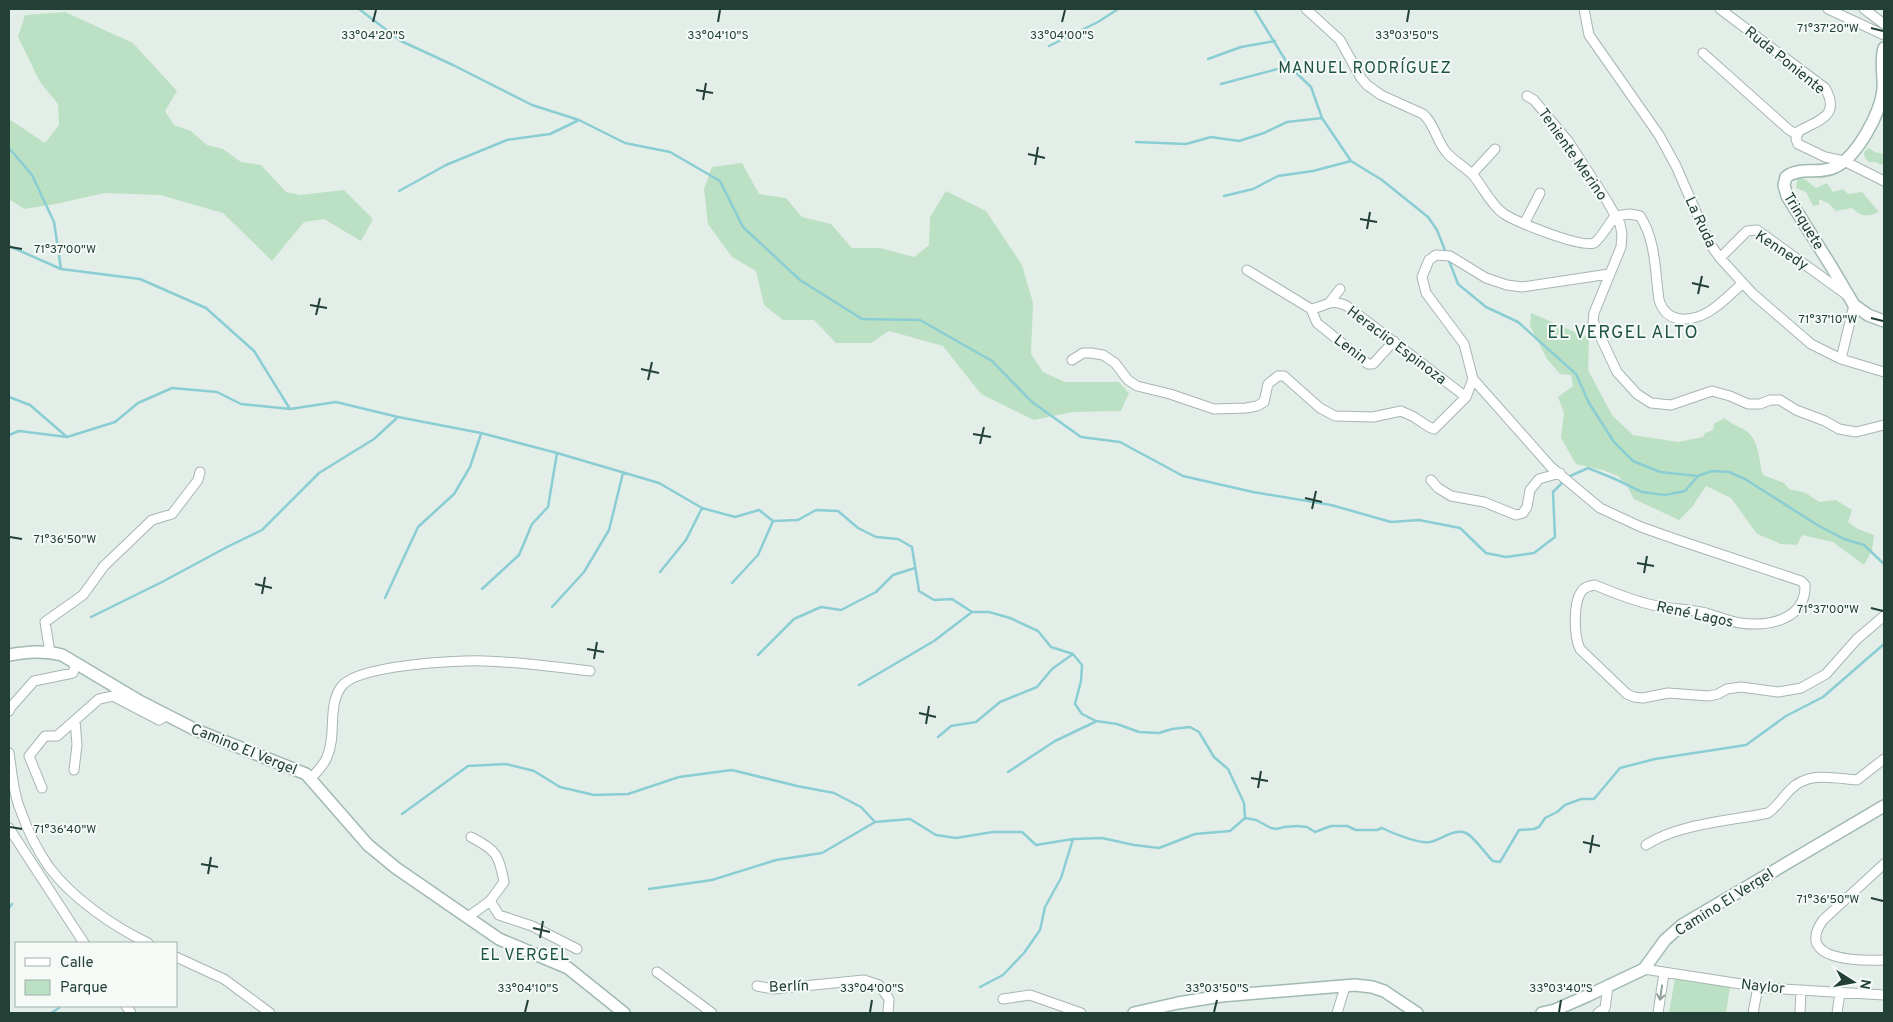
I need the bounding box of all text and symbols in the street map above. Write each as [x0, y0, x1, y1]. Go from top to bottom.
text: 71°37'20"W [1797, 21, 1859, 37]
street label: Ruda Poniente [1740, 23, 1828, 99]
text: 33°04'20"S [341, 28, 405, 44]
text: 33°04'10"S [687, 28, 749, 44]
text: 33°04'00"S [1030, 28, 1094, 44]
text: 33°03'50"S [1375, 28, 1439, 44]
district label: MANUEL RODRÍGUEZ [1278, 57, 1452, 79]
street label: Teniente Merino [1533, 105, 1611, 205]
street label: Trinquete [1778, 189, 1827, 254]
street label: La Ruda [1680, 194, 1720, 251]
street label: Kennedy [1751, 227, 1811, 276]
text: 71°37'00"W [34, 242, 96, 258]
street label: Heraclio Espinoza [1342, 303, 1450, 390]
text: 71°37'10"W [1799, 312, 1857, 328]
district label: EL VERGEL ALTO [1547, 322, 1699, 345]
street label: Lenin [1329, 331, 1371, 369]
text: 71°36'50"W [34, 532, 96, 548]
street label: René Lagos [1654, 598, 1735, 633]
text: 71°37'00"W [1797, 602, 1859, 618]
street label: Camino El Vergel [187, 720, 299, 780]
text: 71°36'40"W [34, 822, 96, 838]
street label: Camino El Vergel [1672, 865, 1778, 941]
text: 71°36'50"W [1797, 892, 1859, 908]
legend [15, 942, 178, 1007]
district label: EL VERGEL [480, 946, 570, 966]
text: Calle [60, 954, 94, 973]
north arrow [1828, 957, 1878, 1007]
street label: Naylor [1740, 976, 1786, 999]
street label: Berlín [769, 977, 809, 998]
text: N [1855, 978, 1874, 991]
text: Parque [60, 979, 108, 998]
text: 33°04'10"S [497, 981, 559, 997]
text: 33°04'00"S [840, 981, 904, 997]
text: 33°03'50"S [1185, 981, 1249, 997]
text: 33°03'40"S [1529, 981, 1593, 997]
one-way arrow [1656, 985, 1666, 1001]

